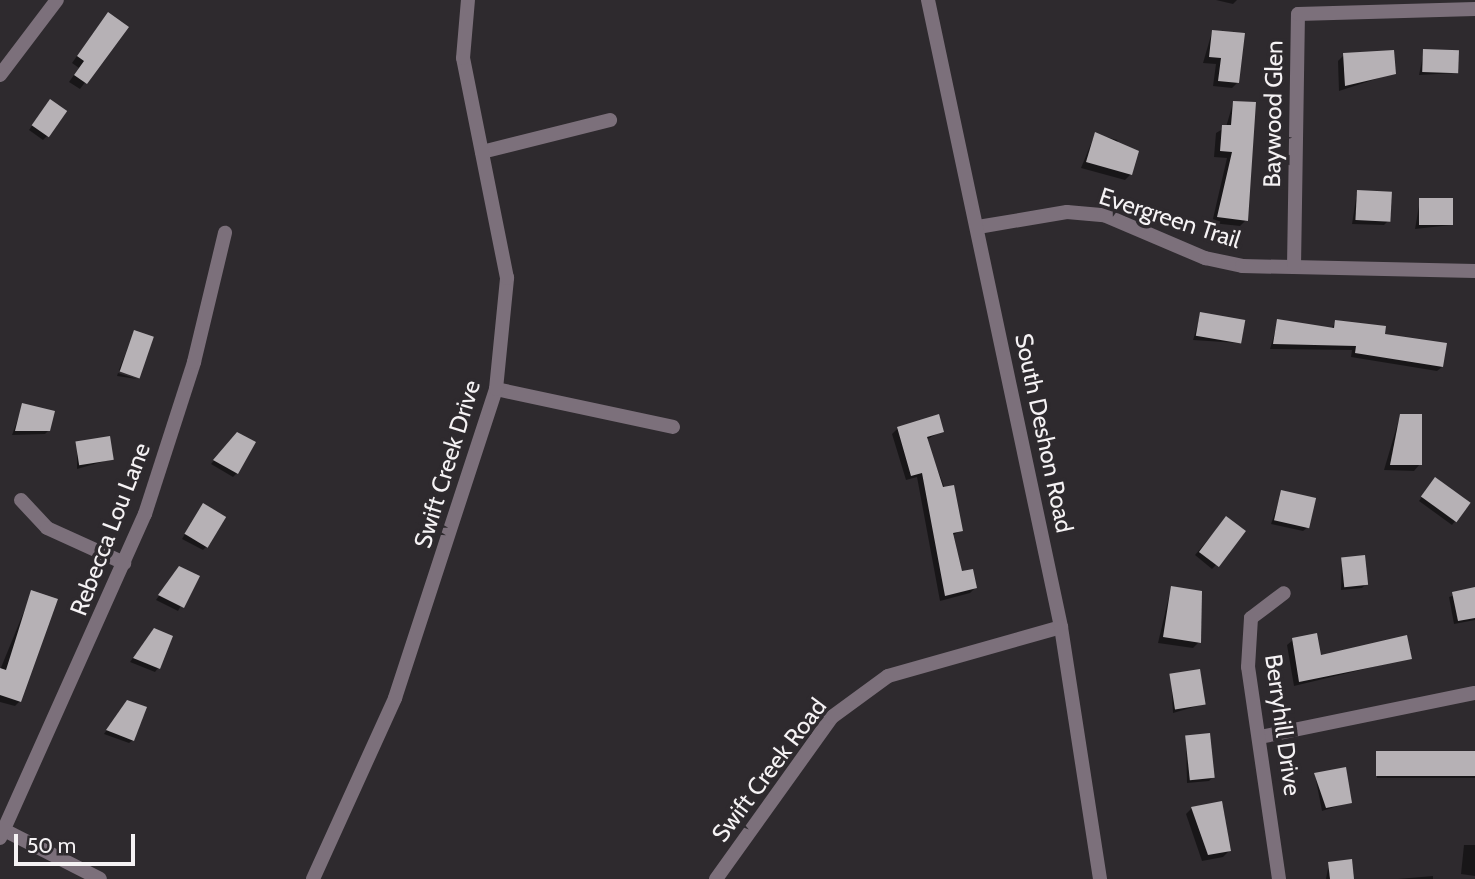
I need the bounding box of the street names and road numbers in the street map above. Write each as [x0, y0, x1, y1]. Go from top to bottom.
street label: Baywood Glen [1257, 40, 1289, 188]
street label: Evergreen Trail [1096, 182, 1244, 254]
street label: South Deshon Road [1009, 331, 1079, 535]
street label: Swift Creek Drive [408, 377, 486, 551]
street label: Rebecca Lou Lane [64, 439, 156, 619]
street label: Berryhill Drive [1259, 652, 1307, 798]
street label: Swift Creek Road [706, 693, 832, 847]

